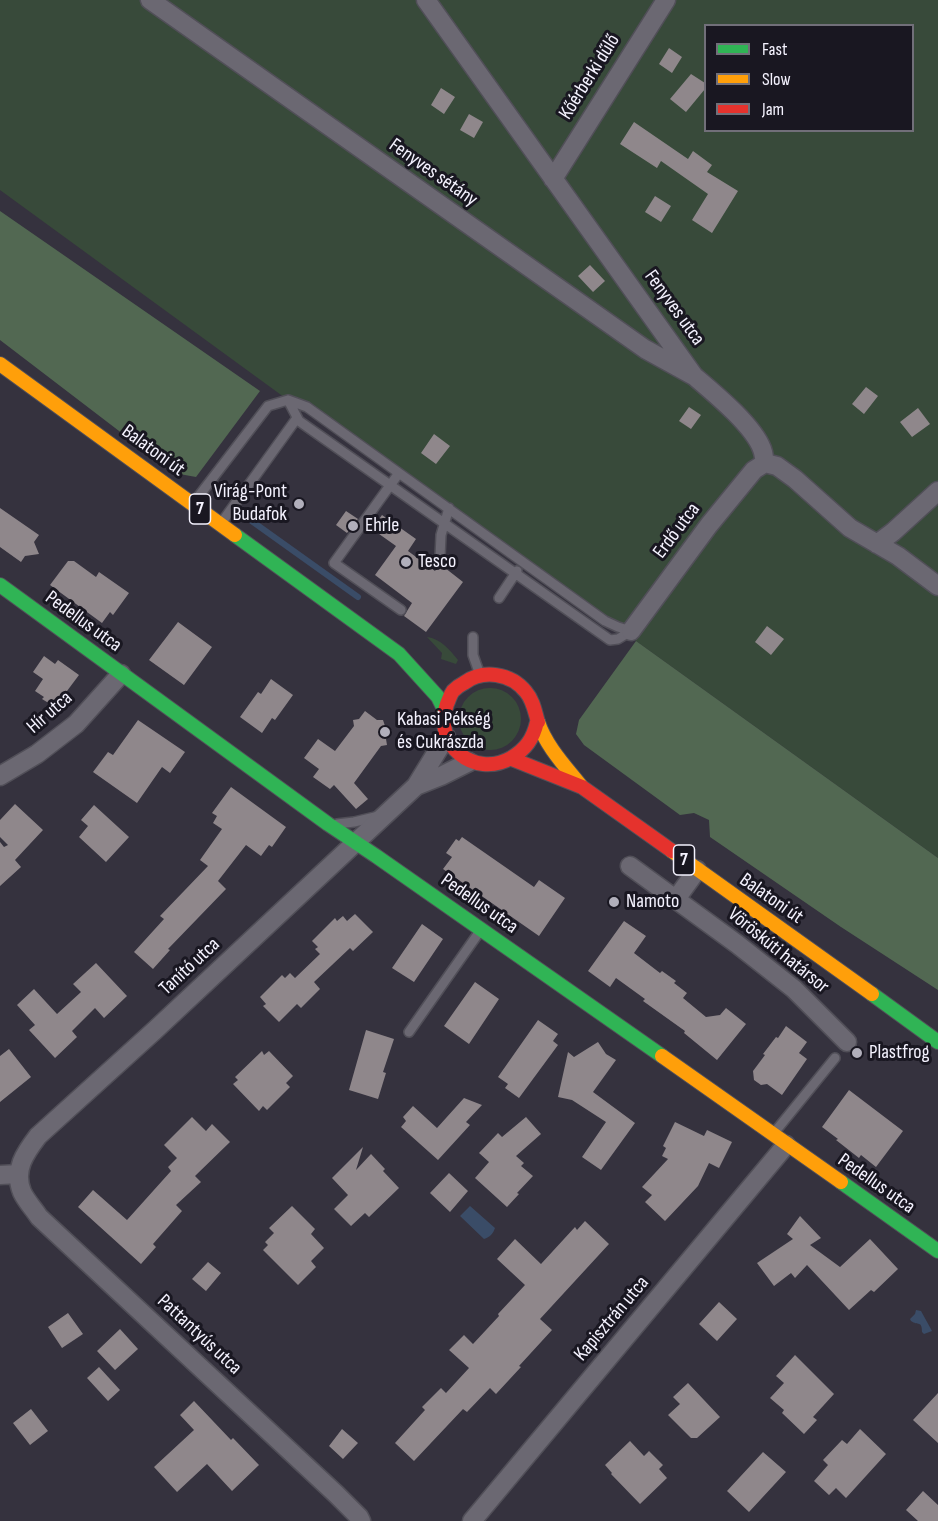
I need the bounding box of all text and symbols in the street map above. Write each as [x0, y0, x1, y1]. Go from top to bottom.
legend [704, 24, 914, 132]
street label: Kőérberki dűlő [554, 30, 626, 124]
text: Fast [762, 39, 787, 60]
text: Slow [762, 69, 791, 90]
text: Jam [762, 99, 784, 120]
street label: Fenyves sétány [384, 134, 482, 212]
street label: Fenyves utca [639, 266, 709, 350]
street label: Balatoni út [117, 420, 189, 482]
place label: Virág-Pont Budafok [214, 480, 287, 527]
road number: 7 [190, 494, 210, 524]
marker: Virág-Pont Budafok [292, 497, 306, 511]
street label: Erdő utca [648, 499, 706, 563]
place label: Ehrle [365, 514, 399, 538]
marker: Ehrle [346, 519, 360, 533]
place label: Tesco [418, 550, 456, 574]
marker: Tesco [399, 555, 413, 569]
street label: Pedellus utca [40, 586, 126, 658]
street label: Hír utca [22, 687, 78, 739]
place label: Kabasi Pékség és Cukrászda [397, 708, 491, 755]
marker: Kabasi Pékség és Cukrászda [378, 725, 392, 739]
road number: 7 [674, 845, 694, 875]
street label: Balatoni út [735, 868, 807, 930]
street label: Pedellus utca [436, 869, 522, 939]
place label: Namoto [626, 890, 679, 914]
marker: Namoto [607, 895, 621, 909]
street label: Vöröskúti határsor [723, 903, 833, 999]
street label: Tanító utca [155, 933, 225, 1001]
place label: Plastfrog [869, 1041, 930, 1065]
marker: Plastfrog [850, 1046, 864, 1060]
street label: Pedellus utca [833, 1149, 919, 1219]
street label: Kapisztrán utca [570, 1272, 654, 1366]
street label: Pattantyús utca [152, 1290, 246, 1380]

